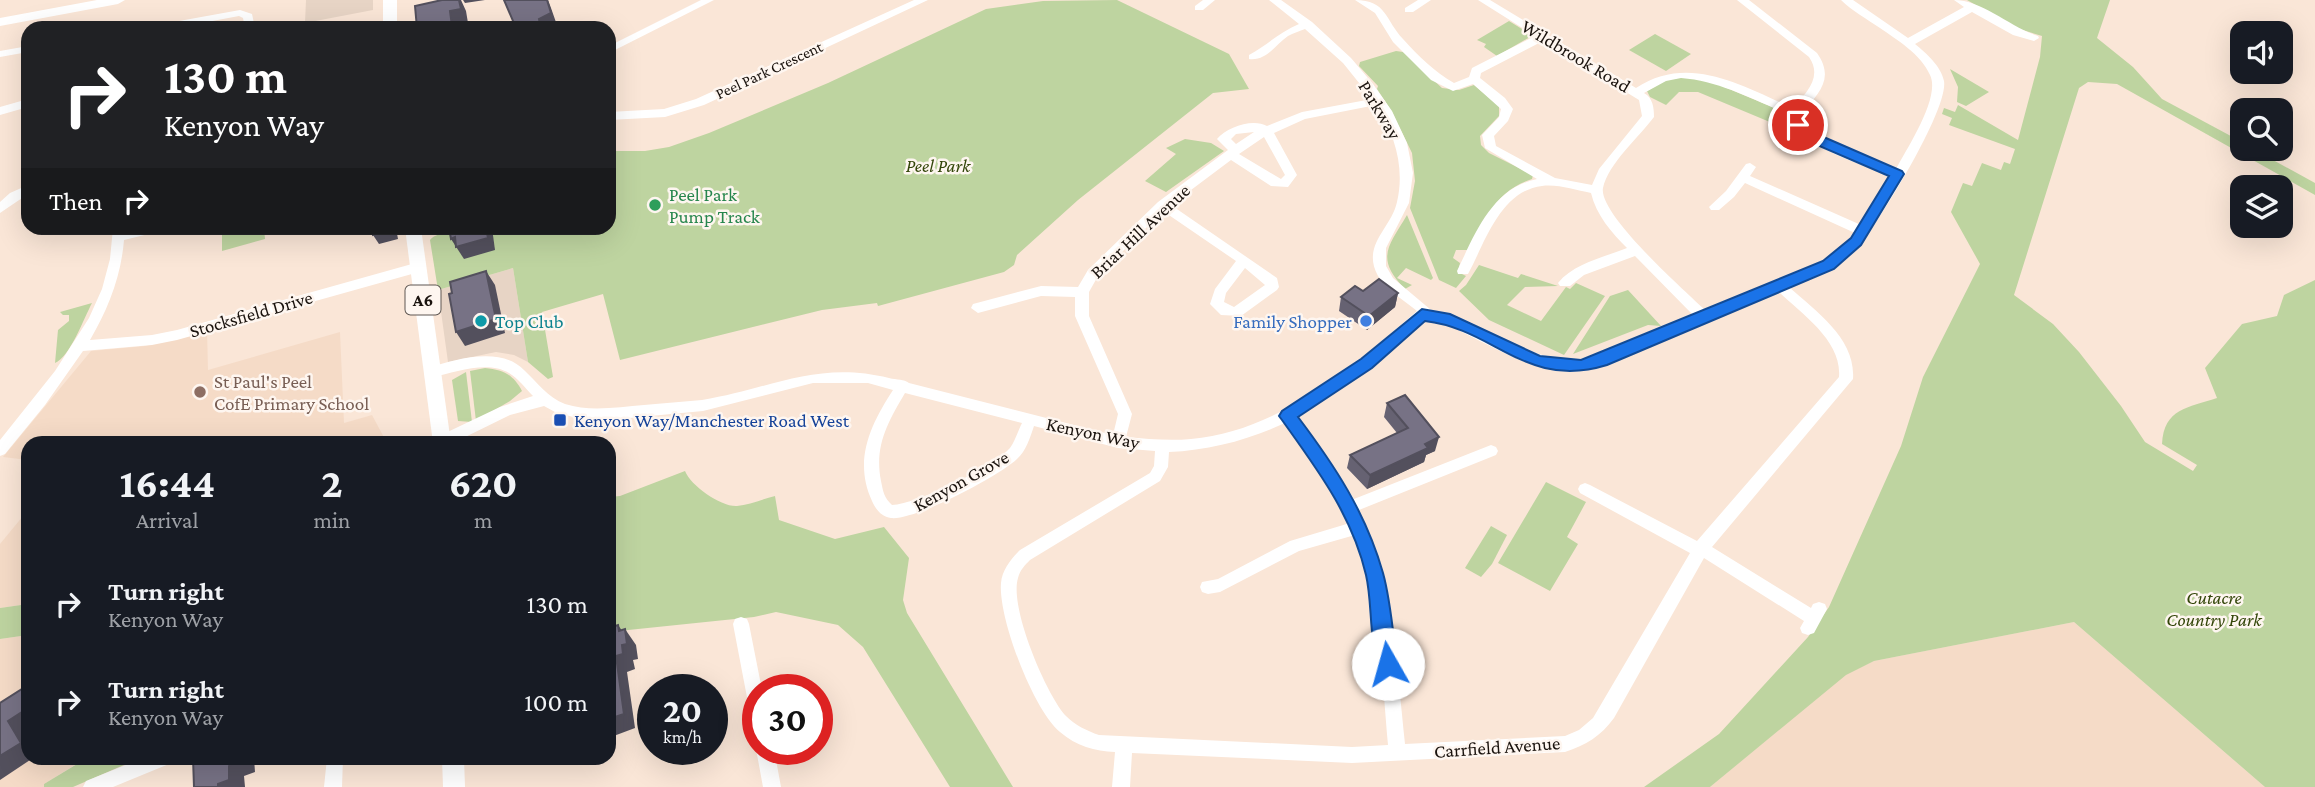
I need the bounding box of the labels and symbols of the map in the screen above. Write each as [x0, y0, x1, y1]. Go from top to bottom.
street label: Wildbrook Road [1518, 15, 1634, 97]
street label: Peel Park Crescent [713, 37, 826, 102]
street label: Parkway [1354, 77, 1406, 143]
pin [1768, 95, 1828, 155]
park label: Peel Park [906, 155, 971, 176]
street label: Briar Hill Avenue [1086, 180, 1194, 282]
place label: Peel Park Pump Track [669, 184, 761, 227]
marker: Peel Park Pump Track [647, 197, 663, 213]
street label: Stocksfield Drive [187, 286, 315, 342]
road number: A6 [406, 286, 440, 314]
place label: Top Club [495, 311, 564, 332]
place label: Family Shopper [1233, 311, 1352, 332]
marker: Top Club [473, 313, 489, 329]
marker: Family Shopper [1358, 313, 1374, 329]
place label: St Paul's Peel CofE Primary School [214, 371, 369, 414]
marker: St Paul's Peel CofE Primary School [192, 384, 208, 400]
place label: Kenyon Way/Manchester Road West [574, 410, 850, 431]
marker: Kenyon Way/Manchester Road West [552, 412, 568, 428]
street label: Kenyon Way [1044, 413, 1142, 453]
street label: Kenyon Grove [910, 446, 1012, 516]
park label: Cutacre Country Park [2166, 587, 2262, 630]
position arrow [1351, 627, 1425, 701]
speed limit sign: 30 [742, 674, 833, 765]
street label: Carrfield Avenue [1433, 732, 1561, 762]

